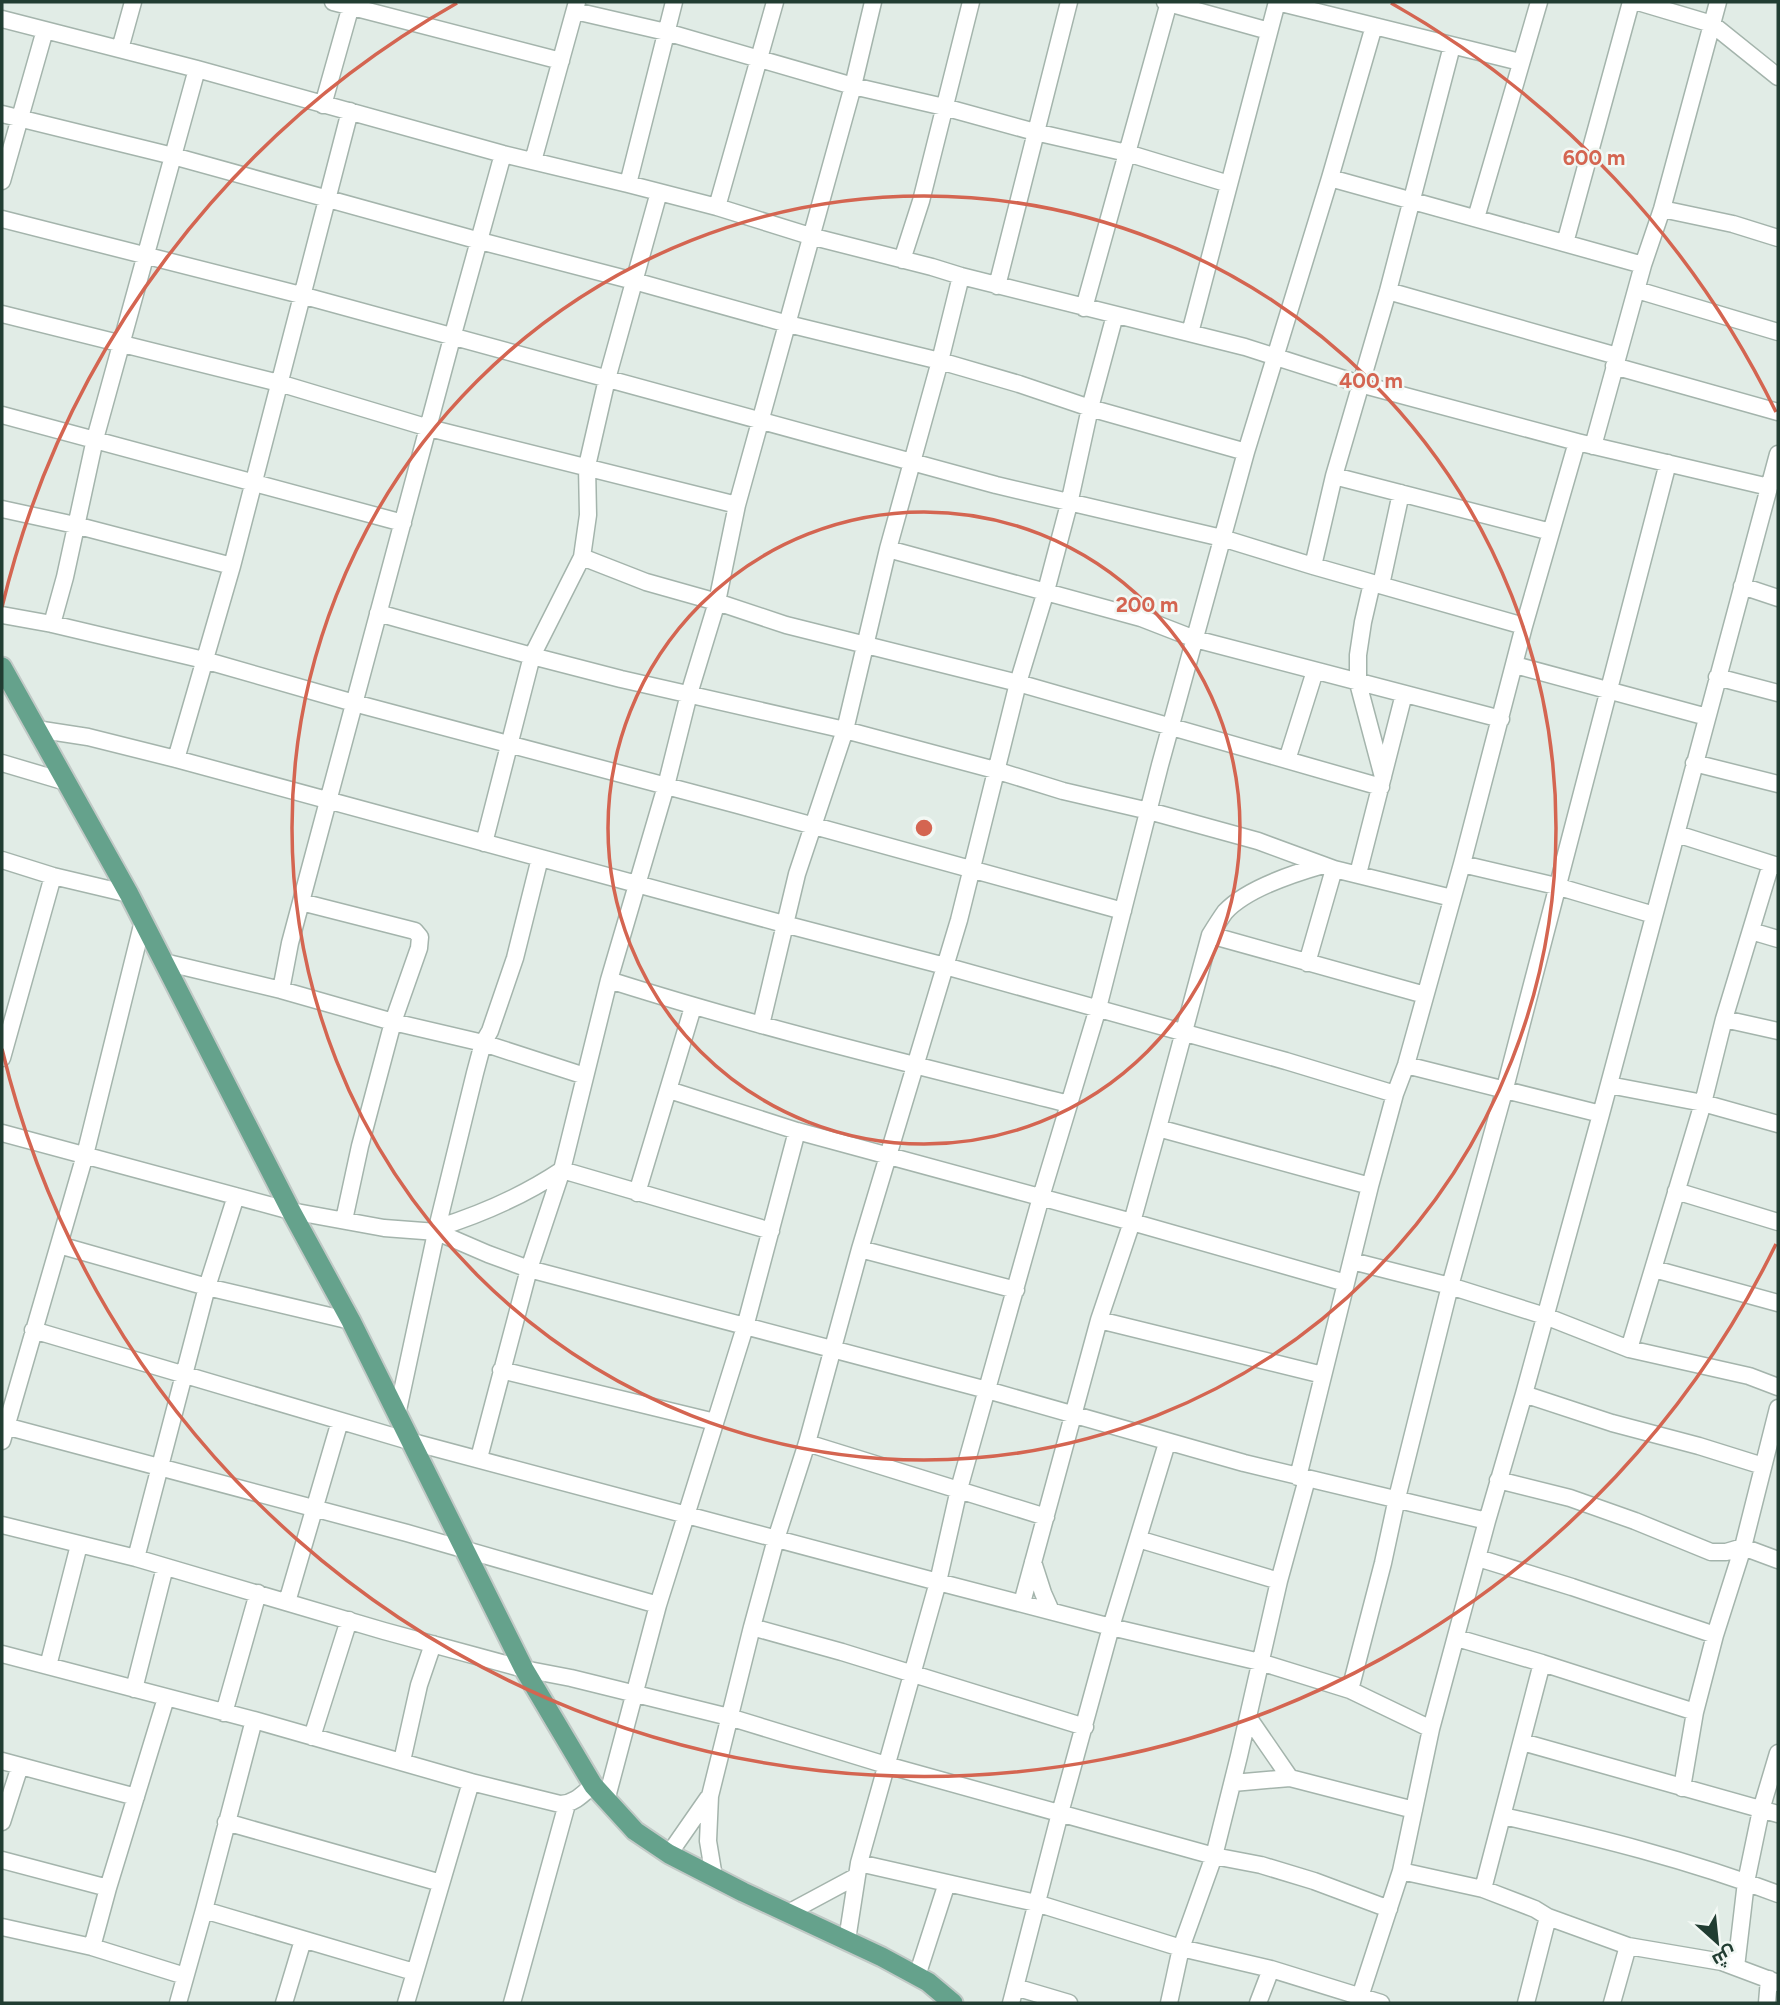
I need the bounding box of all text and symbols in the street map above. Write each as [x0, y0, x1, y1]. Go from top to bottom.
text: 600 m [1563, 145, 1625, 170]
text: 400 m [1339, 368, 1403, 393]
text: 200 m [1116, 592, 1178, 617]
centre of rings [912, 816, 936, 840]
north arrow [1682, 1907, 1752, 1977]
text: ش [1708, 1941, 1741, 1972]

